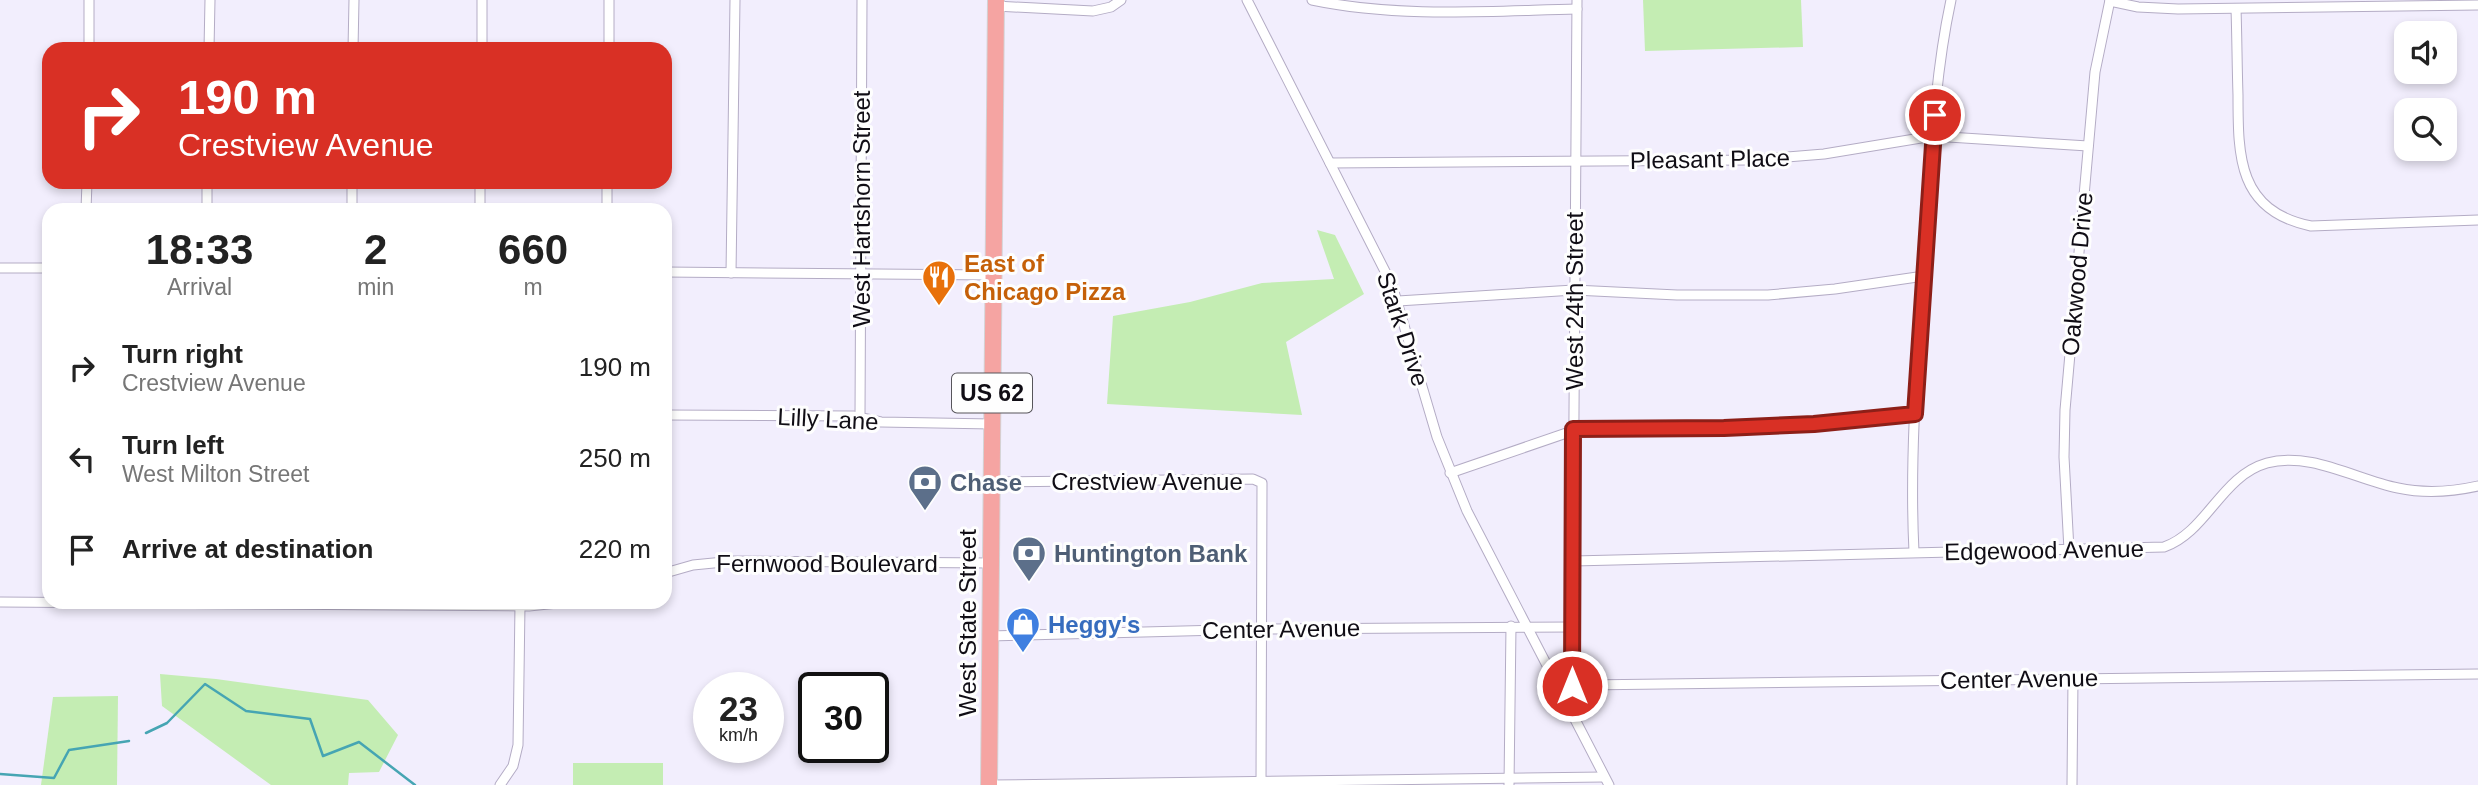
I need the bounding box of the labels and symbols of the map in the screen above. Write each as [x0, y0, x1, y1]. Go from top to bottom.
pin [1905, 85, 1965, 145]
street label: West Hartshorn Street [848, 90, 875, 327]
street label: Pleasant Place [1630, 144, 1790, 174]
street label: Oakwood Drive [2056, 191, 2098, 357]
street label: West 24th Street [1561, 212, 1588, 390]
place label: East of Chicago Pizza [964, 250, 1126, 305]
restaurant icon: East of Chicago Pizza [920, 258, 958, 307]
street label: Stark Drive [1372, 268, 1434, 390]
road number: US 62 [952, 374, 1032, 412]
street label: Lilly Lane [777, 403, 879, 435]
bank icon: Chase [906, 463, 944, 512]
street label: Crestview Avenue [1051, 468, 1243, 495]
place label: Chase [950, 469, 1022, 496]
street label: West State Street [954, 529, 981, 717]
bank icon: Huntington Bank [1010, 534, 1048, 583]
street label: Edgewood Avenue [1944, 535, 2144, 565]
place label: Huntington Bank [1054, 540, 1248, 567]
street label: Fernwood Boulevard [716, 550, 938, 577]
shop icon: Heggy's [1004, 605, 1042, 654]
place label: Heggy's [1048, 611, 1140, 638]
street label: Center Avenue [1202, 614, 1360, 644]
position arrow [1535, 649, 1609, 723]
street label: Center Avenue [1940, 664, 2098, 694]
speed limit sign: 30 [798, 672, 889, 763]

